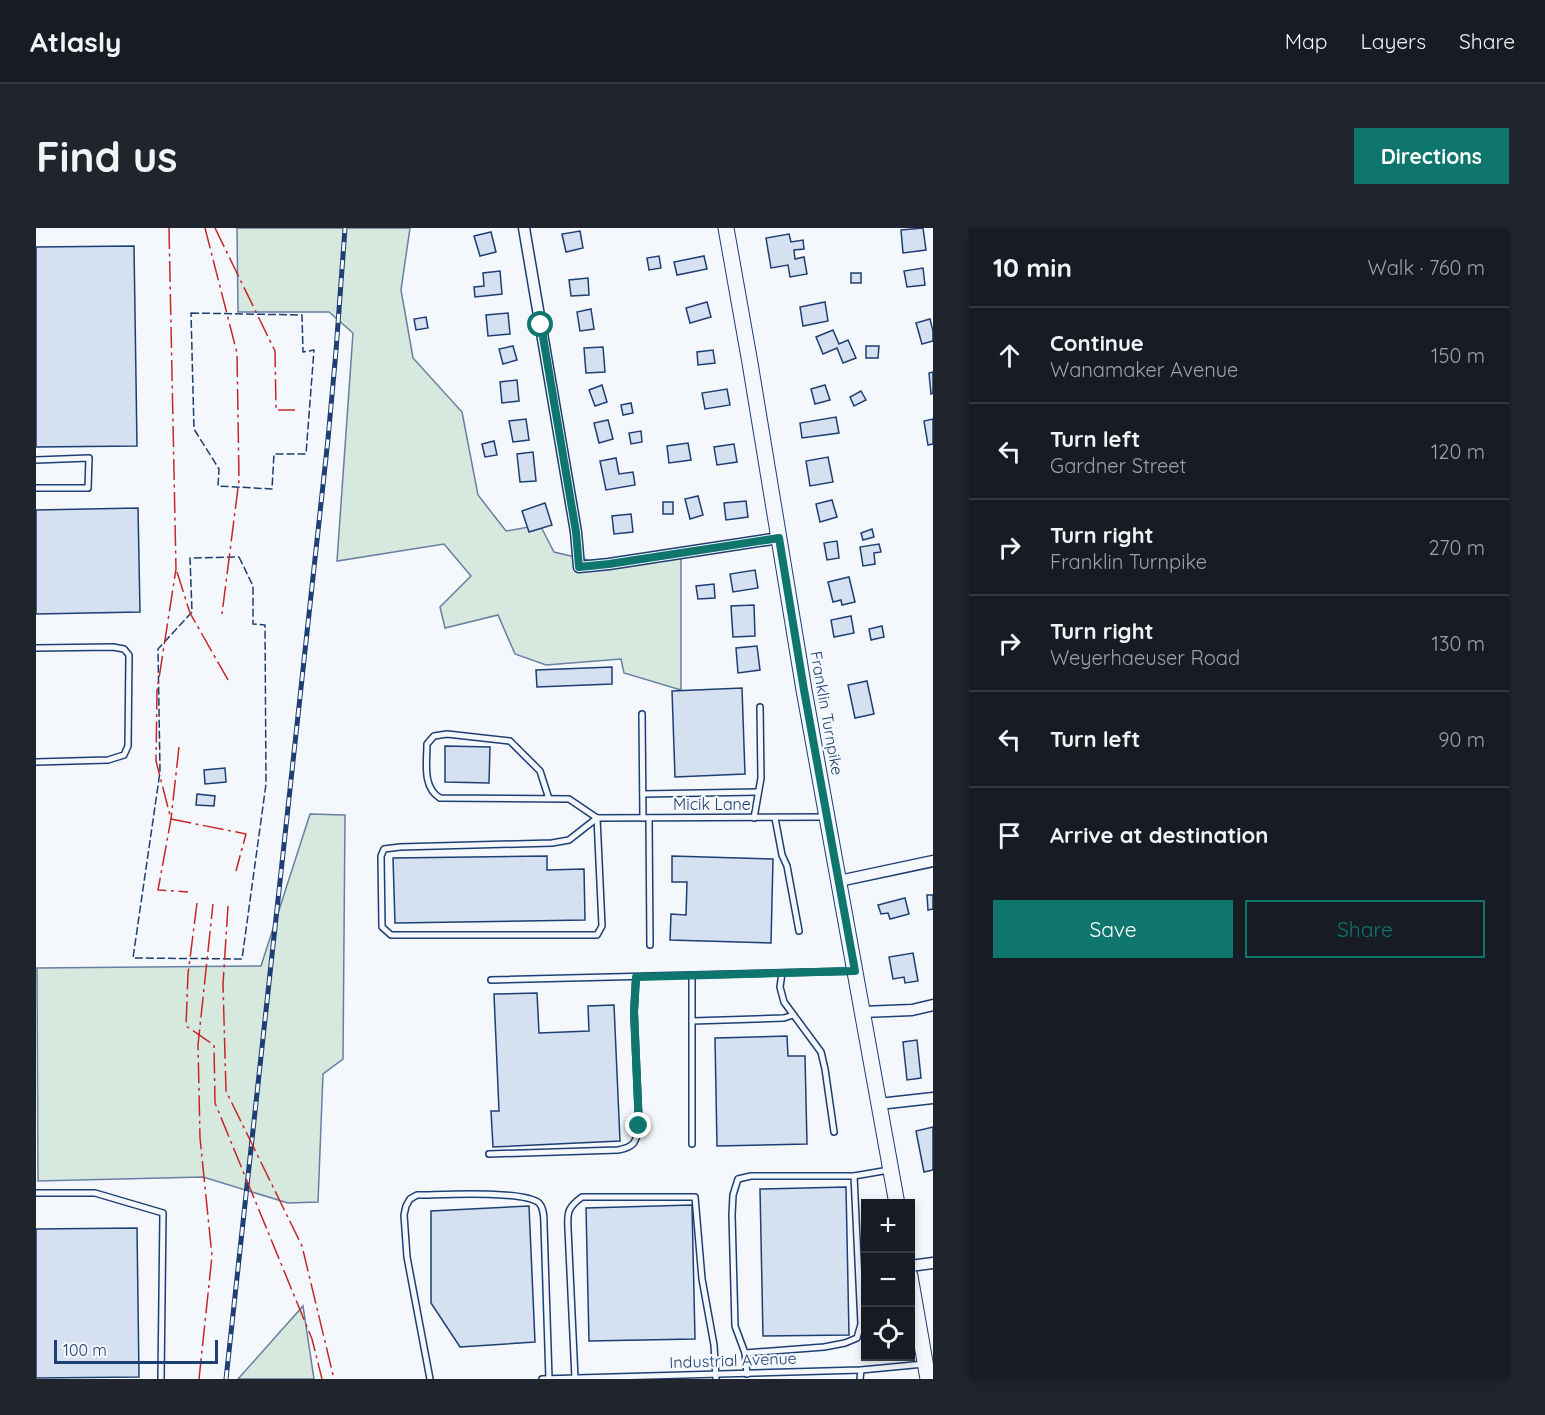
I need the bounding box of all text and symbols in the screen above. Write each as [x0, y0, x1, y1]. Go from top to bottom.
text: Atlasly [30, 24, 121, 59]
text: Map [1285, 28, 1328, 54]
text: Layers [1361, 28, 1426, 54]
text: Share [1459, 28, 1515, 54]
button: Directions [1354, 128, 1509, 184]
text: Find us [36, 130, 178, 183]
text: 10 min [993, 251, 1072, 284]
text: Walk · 760 m [1368, 255, 1485, 280]
route start [527, 311, 553, 337]
text: Continue [1050, 329, 1144, 357]
icon: ahead [993, 339, 1026, 372]
text: 150 m [1431, 343, 1485, 368]
text: Wanamaker Avenue [1050, 357, 1238, 382]
text: Turn left [1050, 425, 1140, 453]
icon: left [993, 435, 1026, 468]
text: 120 m [1431, 439, 1485, 464]
text: Gardner Street [1050, 453, 1186, 478]
text: Turn right [1050, 521, 1154, 549]
icon: right [993, 531, 1026, 564]
text: 270 m [1428, 535, 1485, 560]
text: Franklin Turnpike [1050, 549, 1207, 574]
text: Turn right [1050, 617, 1154, 645]
icon: right [993, 627, 1026, 660]
text: 130 m [1432, 631, 1485, 656]
text: Weyerhaeuser Road [1050, 645, 1240, 670]
street label: Franklin Turnpike [806, 649, 848, 777]
icon: left [993, 723, 1026, 756]
text: Turn left [1050, 725, 1140, 753]
text: 90 m [1438, 727, 1485, 752]
street label: Micik Lane [673, 794, 751, 814]
icon: arrive [993, 819, 1026, 852]
text: Arrive at destination [1050, 821, 1268, 849]
button: Save [993, 900, 1233, 958]
button: Share [1245, 900, 1485, 958]
route end [625, 1112, 651, 1138]
map controls [861, 1199, 915, 1361]
button: + [861, 1199, 915, 1253]
button: − [861, 1253, 915, 1307]
button: locate [861, 1307, 915, 1361]
scale bar [54, 1337, 218, 1364]
text: 100 m [63, 1340, 107, 1360]
street label: Industrial Avenue [669, 1348, 797, 1372]

